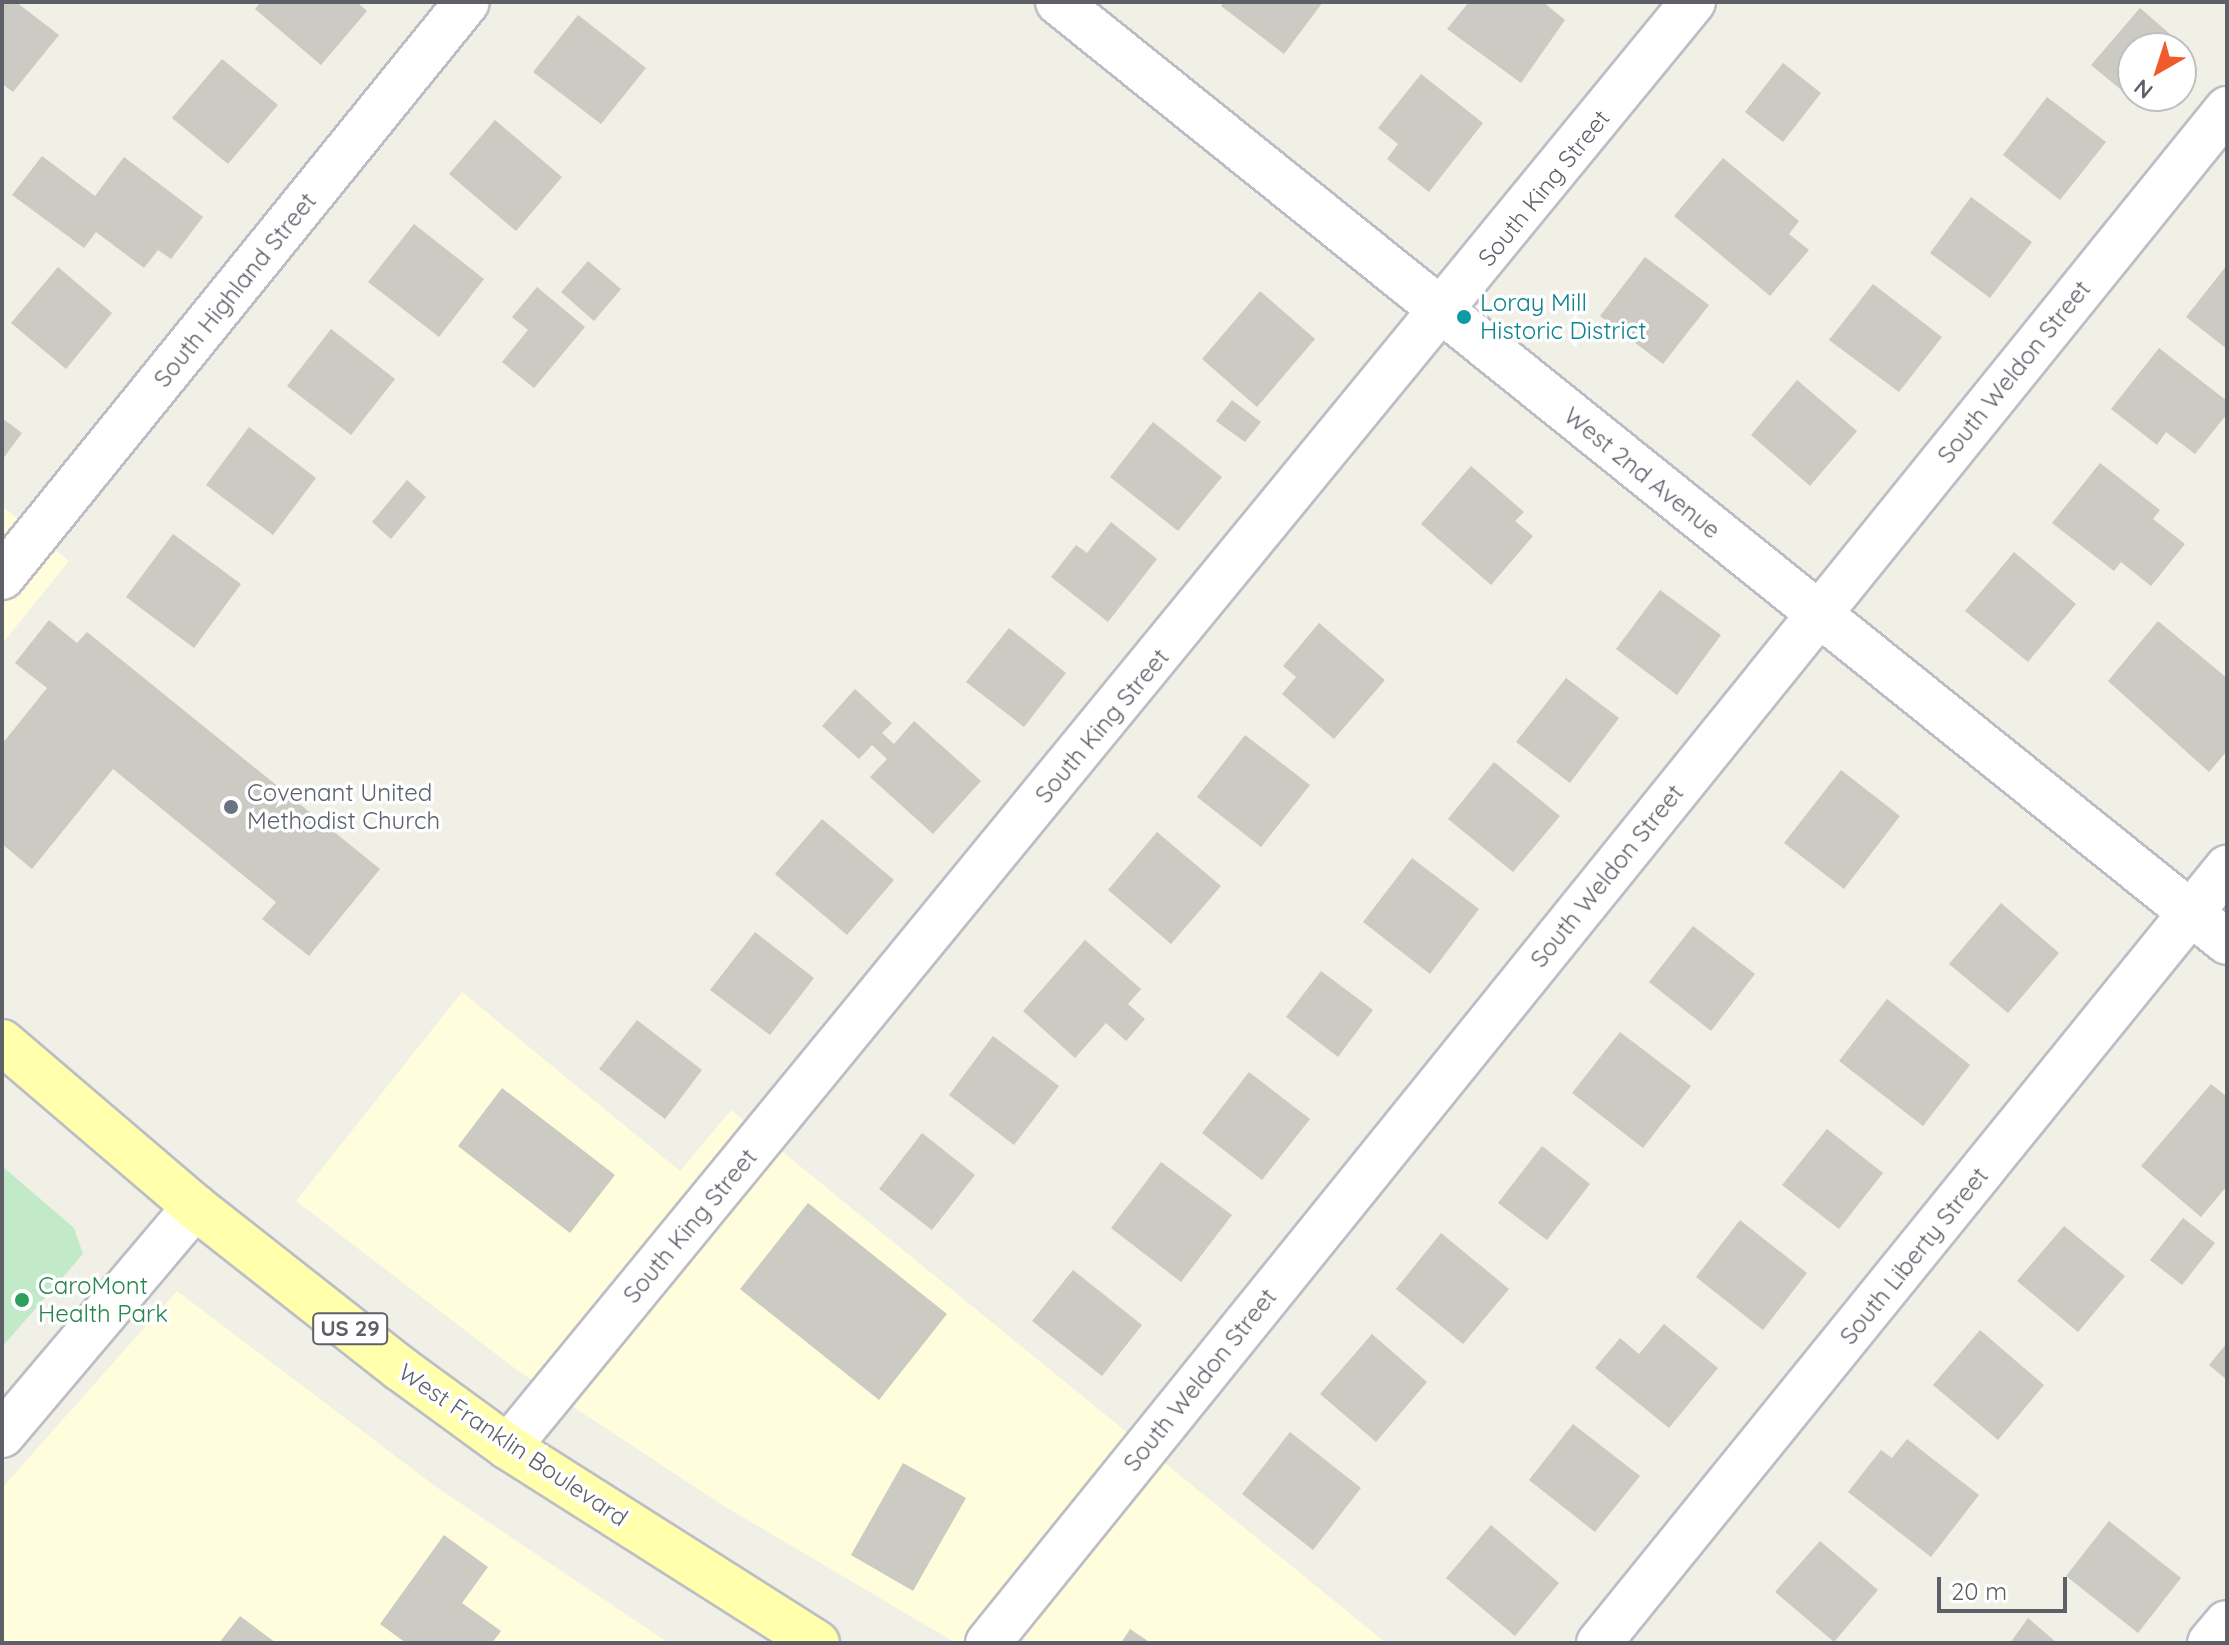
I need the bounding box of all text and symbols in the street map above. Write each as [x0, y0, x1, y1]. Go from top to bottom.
north arrow [2117, 32, 2197, 112]
text: N [2128, 73, 2158, 105]
street label: South King Street [1472, 104, 1616, 272]
street label: South Highland Street [148, 187, 322, 393]
street label: South Weldon Street [1931, 275, 2097, 469]
place label: Loray Mill Historic District [1480, 289, 1646, 345]
marker: Loray Mill Historic District [1455, 308, 1473, 326]
street label: West 2nd Avenue [1558, 401, 1726, 545]
street label: South King Street [1029, 643, 1175, 809]
place label: Covenant United Methodist Church [247, 779, 440, 835]
street label: South Weldon Street [1524, 779, 1690, 973]
marker: Covenant United Methodist Church [222, 798, 240, 816]
street label: South King Street [617, 1143, 763, 1309]
street label: South Liberty Street [1834, 1162, 1994, 1350]
place label: CaroMont Health Park [38, 1272, 168, 1328]
street label: South Weldon Street [1117, 1283, 1283, 1477]
marker: CaroMont Health Park [13, 1291, 31, 1309]
road number: US 29 [312, 1311, 388, 1347]
street label: West Franklin Boulevard [393, 1358, 633, 1532]
scale bar [1941, 1561, 2071, 1611]
text: 20 m [1951, 1576, 2007, 1606]

